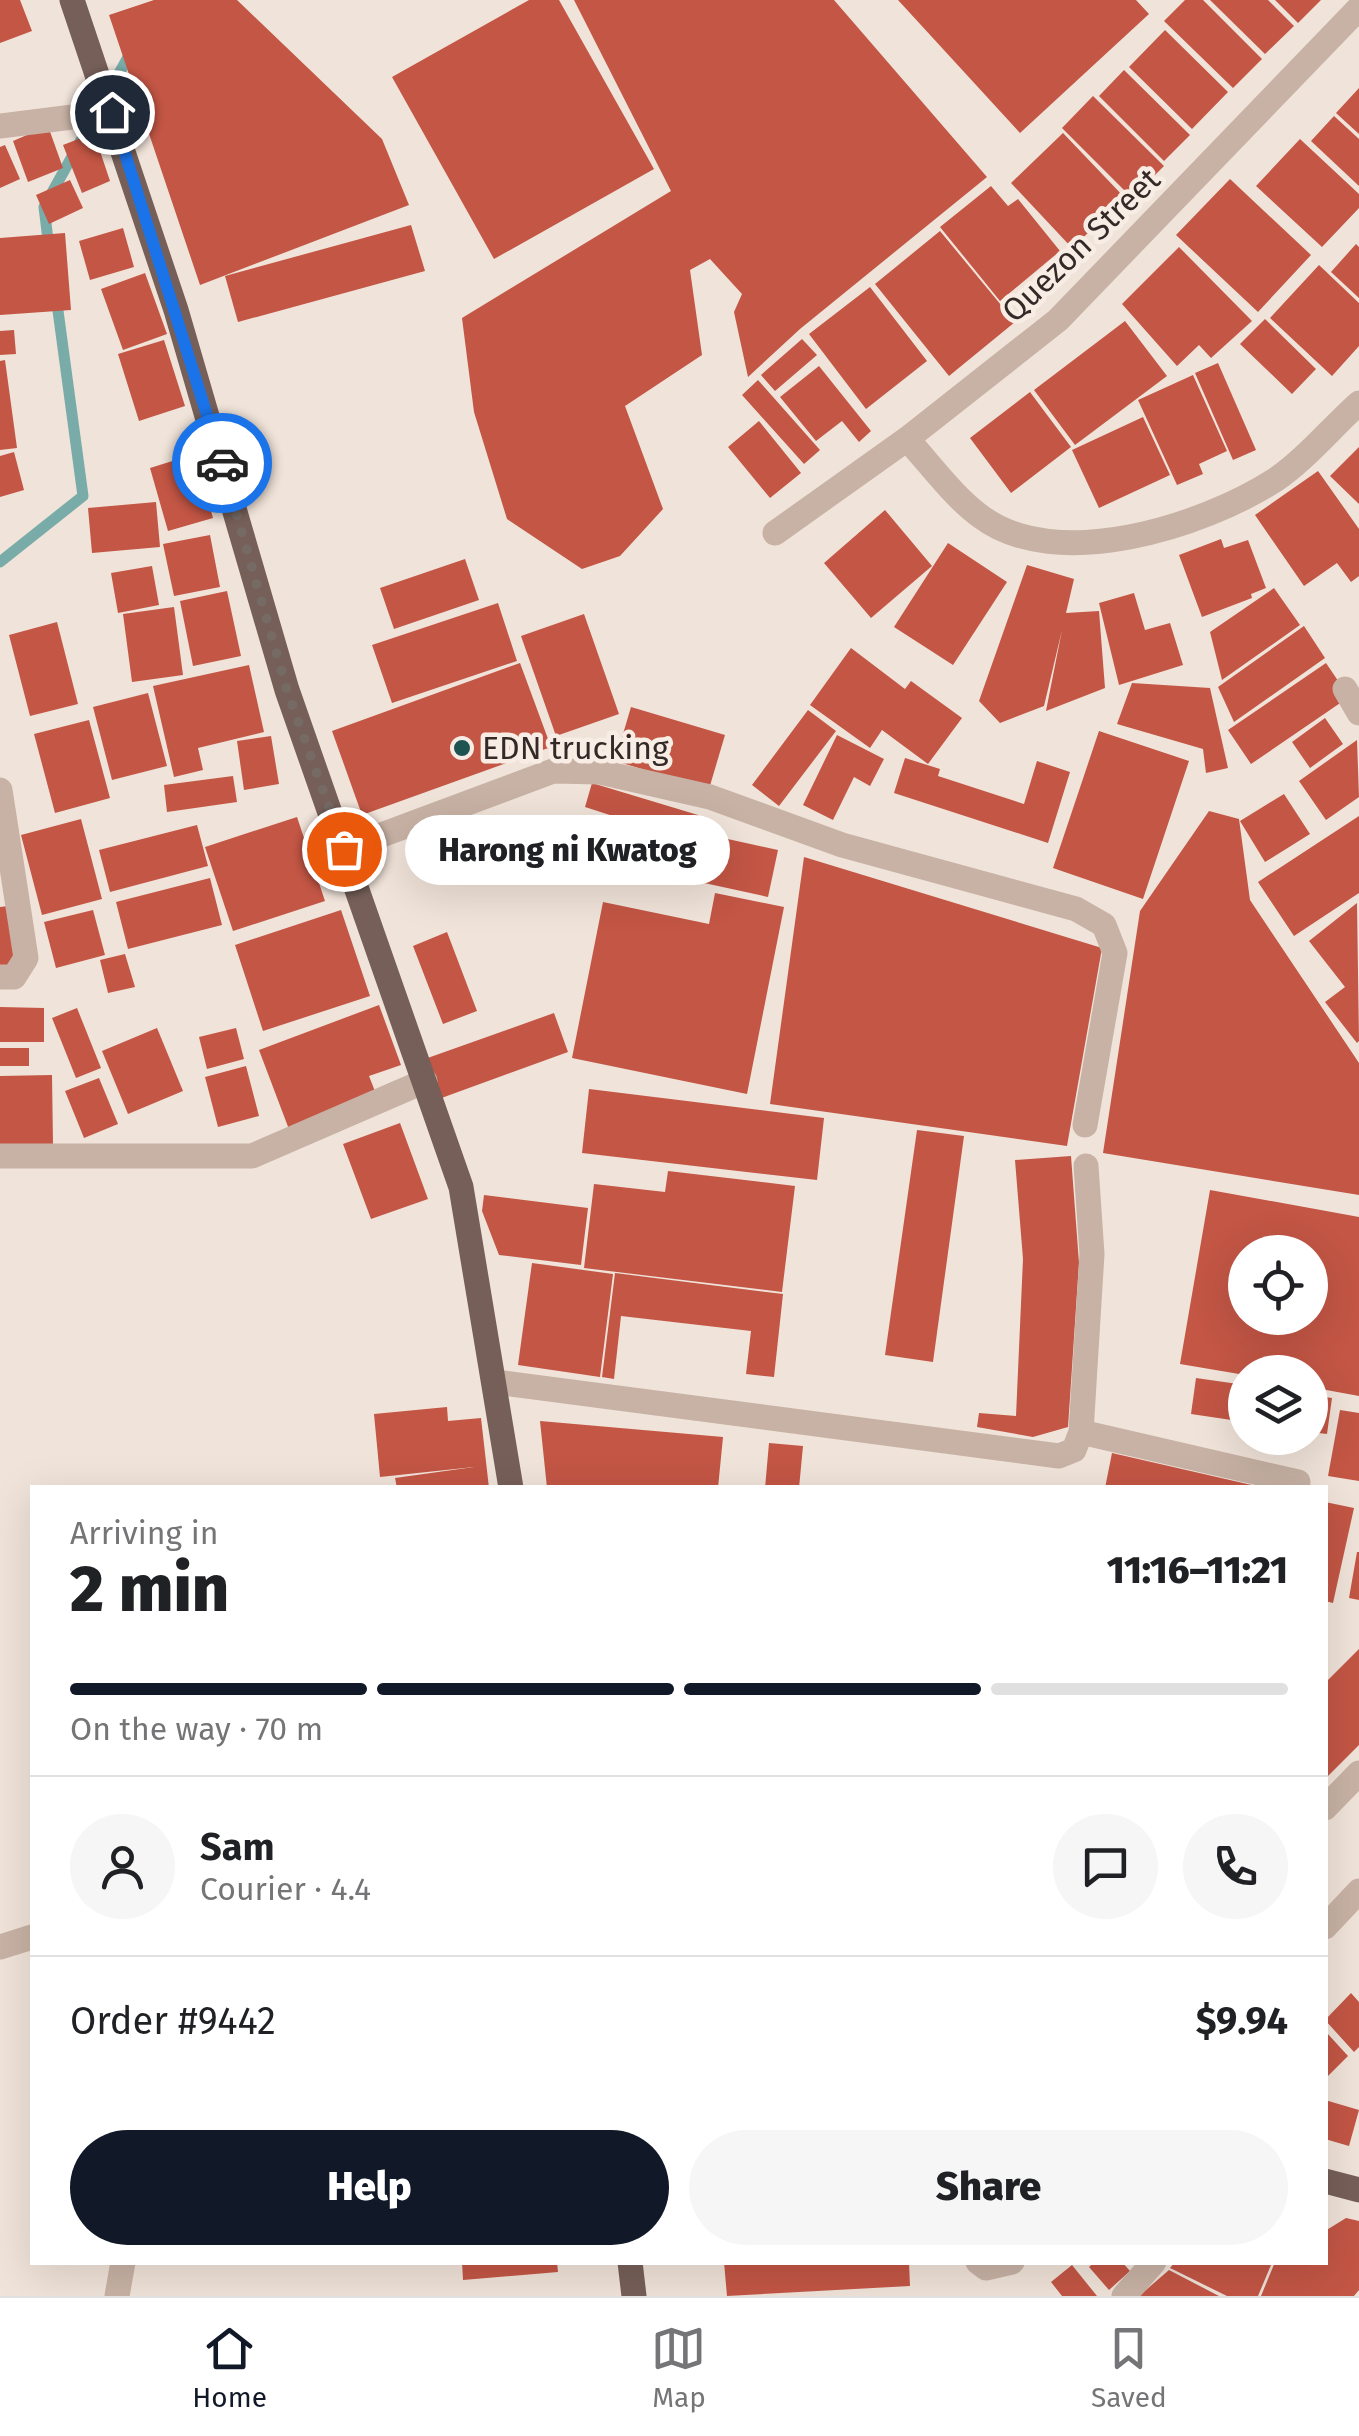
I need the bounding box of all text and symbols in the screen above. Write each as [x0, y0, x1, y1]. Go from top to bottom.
pin [70, 70, 155, 155]
icon: home [85, 85, 140, 140]
street label: Quezon Street [994, 160, 1168, 330]
courier [172, 413, 272, 513]
icon: car [195, 436, 250, 491]
place label: EDN trucking [482, 729, 669, 767]
marker: EDN trucking [451, 737, 473, 759]
pin [302, 807, 387, 892]
callout: Harong ni Kwatog [404, 814, 729, 884]
icon: bag [317, 822, 372, 877]
text: Harong ni Kwatog [438, 831, 697, 869]
map controls [1228, 1235, 1328, 1455]
button: locate [1228, 1235, 1328, 1335]
button: layers [1228, 1355, 1328, 1455]
text: Arriving in [70, 1514, 218, 1552]
text: 11:16–11:21 [1107, 1547, 1288, 1593]
text: 2 min [70, 1550, 229, 1628]
text: On the way · 70 m [70, 1710, 323, 1748]
button: person [70, 1814, 175, 1919]
button: chat [1053, 1814, 1158, 1919]
button: phone [1183, 1814, 1288, 1919]
text: Sam [200, 1824, 275, 1870]
text: Courier · 4.4 [200, 1870, 371, 1908]
text: Order #9442 [70, 1998, 276, 2044]
text: $9.94 [1196, 1998, 1288, 2044]
button: Help [70, 2130, 669, 2245]
button: Share [689, 2130, 1288, 2245]
tab: Home [192, 2321, 267, 2414]
tab: Map [651, 2321, 706, 2414]
tab: Saved [1091, 2321, 1167, 2414]

